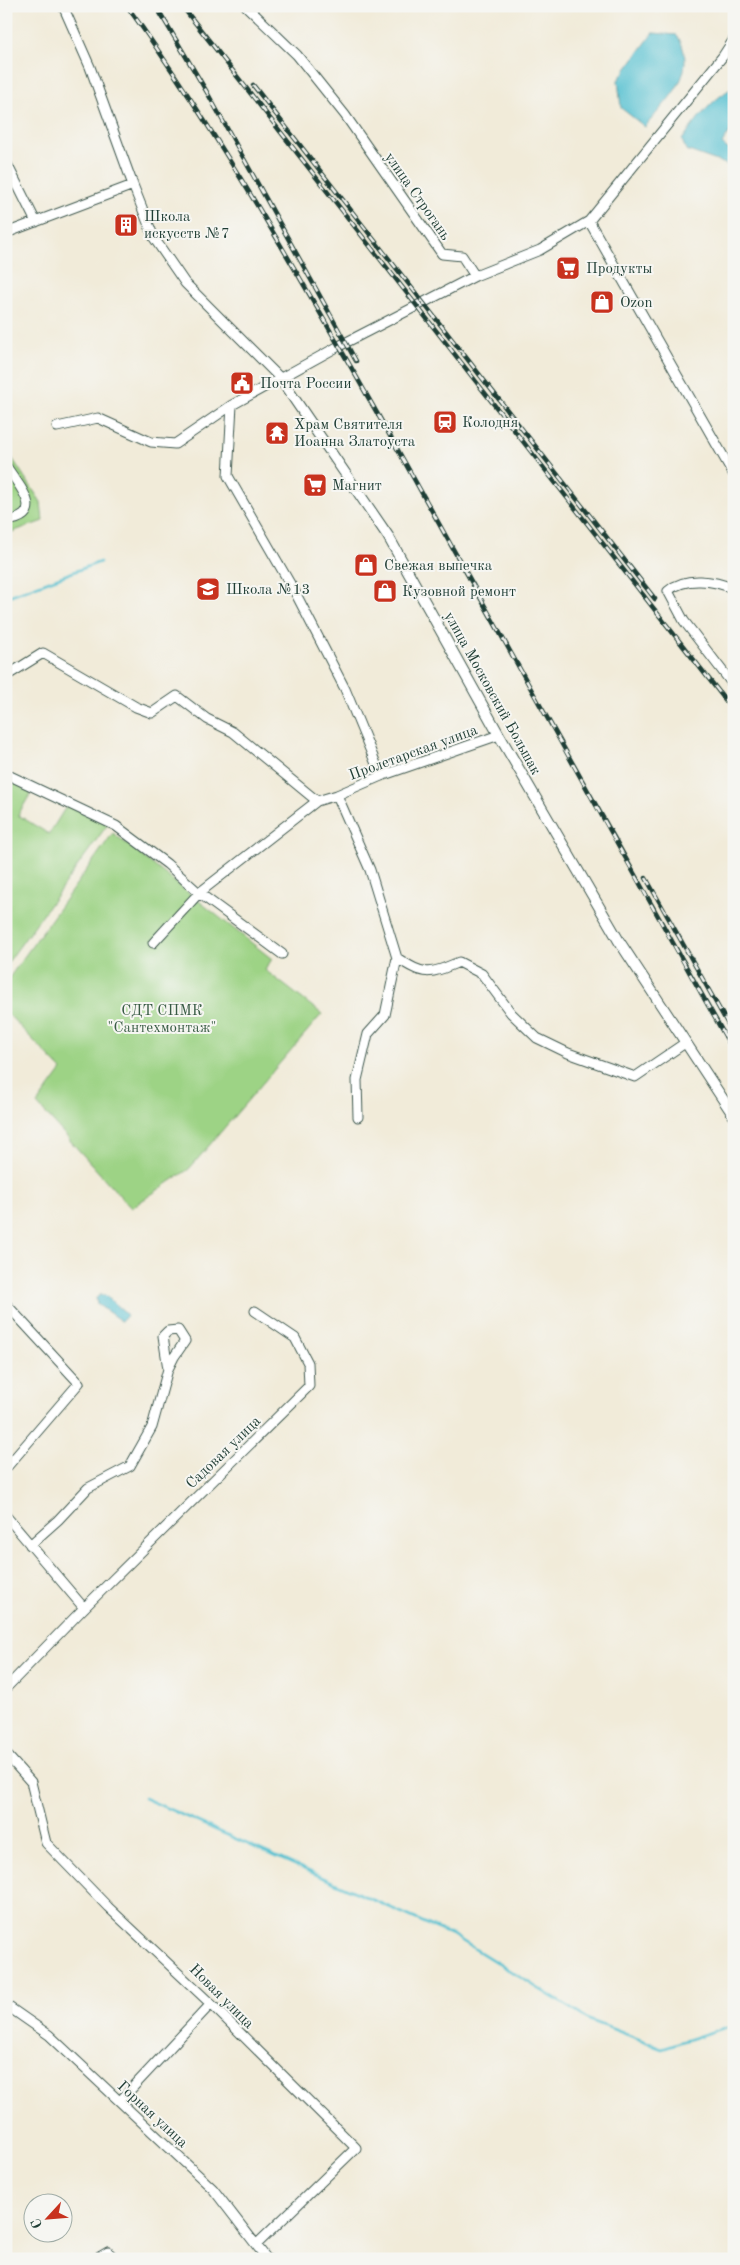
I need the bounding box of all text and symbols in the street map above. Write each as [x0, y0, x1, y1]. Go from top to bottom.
street label: улица Строгань [381, 150, 453, 244]
place label: Школа искусств №7 [144, 210, 230, 242]
building icon: Школа искусств №7 [113, 212, 139, 238]
supermarket icon: Продукты [555, 255, 581, 281]
place label: Продукты [586, 262, 653, 277]
shop icon: Ozon [589, 289, 615, 315]
place label: Ozon [620, 296, 653, 311]
public building icon: Почта России [229, 370, 255, 396]
place label: Почта России [260, 377, 351, 392]
station icon: Колодня [432, 409, 458, 435]
place label: Колодня [462, 416, 519, 431]
place label: Храм Святителя Иоанна Златоуста [294, 418, 416, 450]
temple icon: Храм Святителя Иоанна Златоуста [264, 420, 290, 446]
supermarket icon: Магнит [302, 472, 328, 498]
place label: Магнит [332, 479, 382, 494]
shop icon: Свежая выпечка [353, 552, 379, 578]
place label: Свежая выпечка [384, 559, 493, 574]
school or university icon: Школа №13 [195, 576, 221, 602]
shop icon: Кузовной ремонт [372, 578, 398, 604]
place label: Школа №13 [226, 583, 310, 598]
place label: Кузовной ремонт [402, 585, 516, 600]
street label: улица Московский Большак [441, 610, 543, 778]
street label: Пролетарская улица [347, 723, 480, 784]
park label: СДТ СПМК "Сантехмонтаж" [108, 1004, 216, 1036]
street label: Садовая улица [184, 1414, 265, 1492]
street label: Новая улица [186, 1962, 256, 2033]
street label: Горная улица [114, 2079, 190, 2152]
north arrow [22, 2192, 72, 2242]
text: С [29, 2216, 46, 2230]

